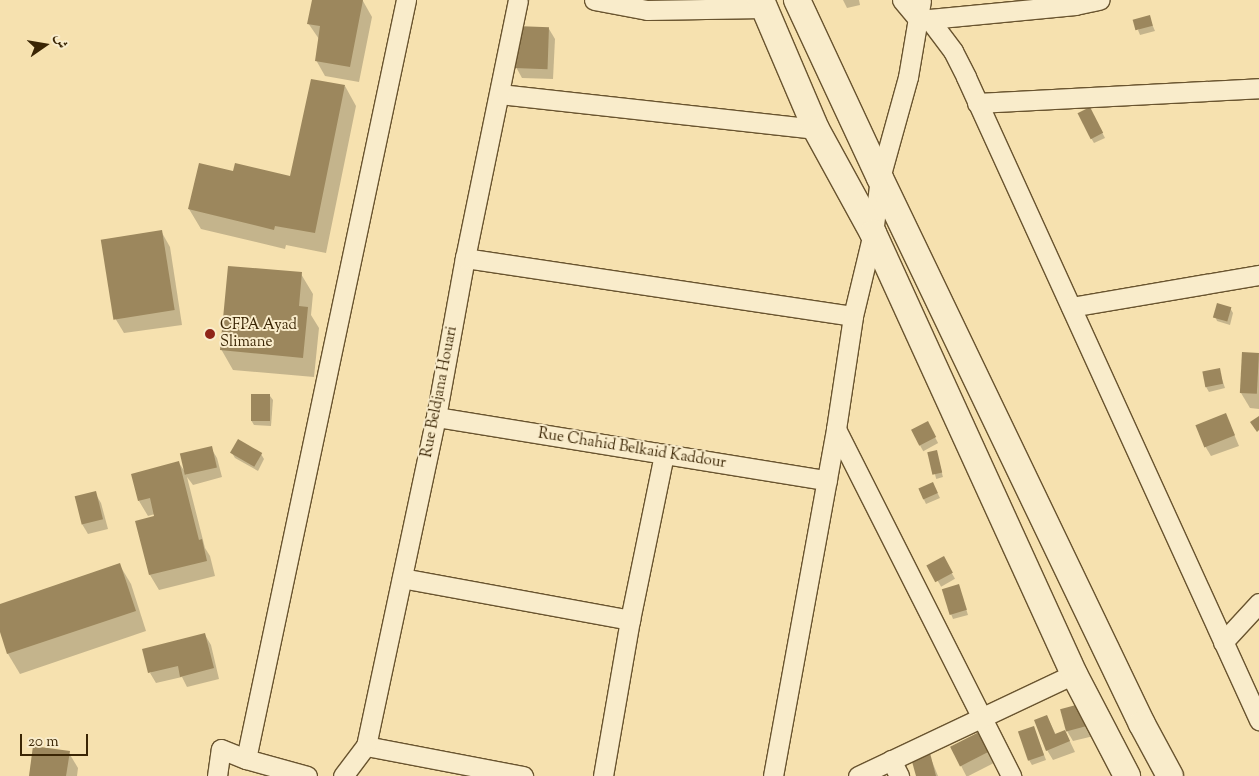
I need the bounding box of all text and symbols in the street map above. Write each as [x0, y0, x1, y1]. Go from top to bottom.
north arrow [20, 20, 70, 70]
text: ش [48, 33, 71, 51]
place label: CFPA Ayad Slimane [220, 316, 297, 351]
street label: Rue Beldjana Houari [418, 325, 462, 459]
marker: CFPA Ayad Slimane [204, 328, 216, 340]
street label: Rue Chahid Belkaid Kaddour [537, 425, 727, 473]
scale bar [22, 724, 90, 756]
text: 20 m [28, 732, 59, 753]

